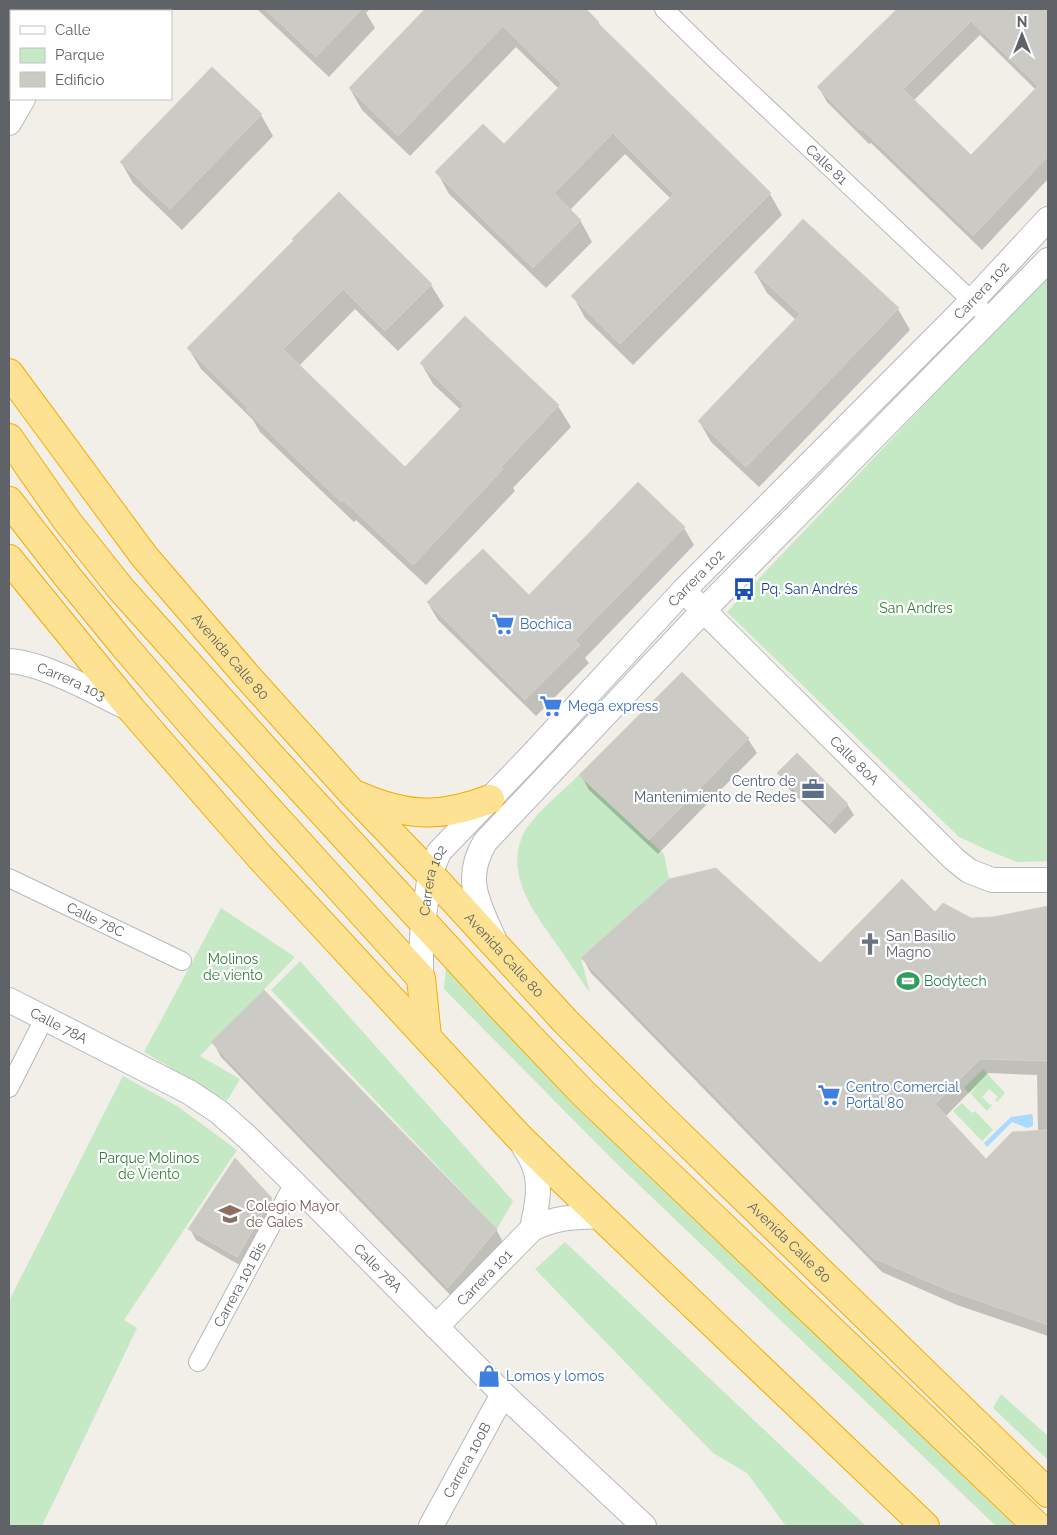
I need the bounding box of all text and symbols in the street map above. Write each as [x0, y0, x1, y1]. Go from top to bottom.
legend [10, 10, 172, 100]
north arrow [997, 10, 1047, 60]
text: N [1017, 14, 1027, 30]
text: Calle [55, 21, 91, 39]
text: Parque [55, 46, 105, 64]
text: Edificio [55, 71, 105, 89]
street label: Calle 81 [803, 141, 851, 188]
street label: Carrera 102 [950, 259, 1012, 323]
street label: Carrera 102 [665, 546, 727, 610]
bus stop icon: Pq. San Andrés [731, 576, 757, 602]
place label: Pq. San Andrés [761, 581, 858, 597]
park label: San Andres [879, 600, 953, 616]
street label: Avenida Calle 80 [189, 610, 272, 703]
supermarket icon: Bochica [490, 611, 516, 637]
place label: Bochica [520, 616, 572, 632]
street label: Carrera 103 [35, 659, 108, 704]
supermarket icon: Mega express [538, 693, 564, 719]
place label: Mega express [568, 698, 659, 714]
street label: Calle 80A [827, 733, 883, 788]
place label: Centro de Mantenimiento de Redes [634, 773, 796, 805]
office icon: Centro de Mantenimiento de Redes [800, 776, 826, 802]
street label: Carrera 102 [416, 841, 450, 917]
street label: Calle 78C [64, 899, 127, 940]
street label: Avenida Calle 80 [461, 909, 547, 1000]
place label: San Basilio Magno [886, 928, 956, 960]
church icon: San Basilio Magno [857, 931, 883, 957]
park label: Molinos de viento [203, 951, 263, 983]
sports icon: Bodytech [895, 968, 921, 994]
place label: Bodytech [924, 973, 987, 989]
street label: Calle 78A [28, 1004, 90, 1047]
place label: Centro Comercial Portal 80 [846, 1079, 959, 1111]
supermarket icon: Centro Comercial Portal 80 [816, 1082, 842, 1108]
park label: Parque Molinos de Viento [99, 1150, 199, 1182]
place label: Colegio Mayor de Gales [246, 1198, 340, 1230]
street label: Avenida Calle 80 [745, 1198, 834, 1286]
school or university icon: Colegio Mayor de Gales [217, 1201, 243, 1227]
street label: Carrera 101 Bis [210, 1239, 269, 1330]
street label: Calle 78A [351, 1240, 406, 1296]
street label: Carrera 101 [453, 1246, 515, 1309]
shop icon: Lomos y lomos [476, 1363, 502, 1389]
place label: Lomos y lomos [506, 1368, 605, 1384]
street label: Carrera 100B [440, 1420, 494, 1501]

